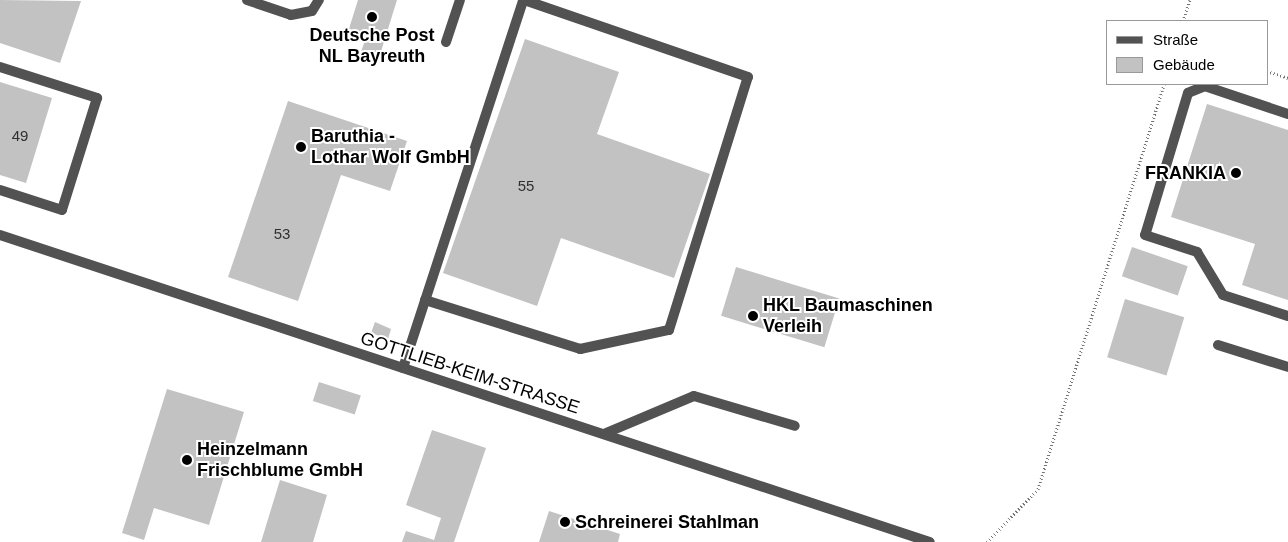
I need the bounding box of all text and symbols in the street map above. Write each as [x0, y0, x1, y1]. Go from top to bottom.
marker: Deutsche Post NL Bayreuth [366, 11, 378, 23]
legend [1106, 20, 1268, 85]
place label: Deutsche Post NL Bayreuth [309, 25, 435, 68]
text: Straße [1153, 31, 1198, 48]
text: Gebäude [1153, 56, 1215, 73]
place label: Baruthia - Lothar Wolf GmbH [311, 126, 470, 168]
house number: 49 [12, 127, 28, 145]
marker: Baruthia - Lothar Wolf GmbH [295, 141, 307, 153]
place label: FRANKIA [1145, 162, 1226, 184]
marker: FRANKIA [1230, 167, 1242, 179]
house number: 55 [518, 177, 534, 195]
house number: 53 [274, 225, 290, 243]
place label: HKL Baumaschinen Verleih [763, 295, 933, 338]
marker: HKL Baumaschinen Verleih [747, 310, 759, 322]
street label: GOTTLIEB-KEIM-STRASSE [358, 327, 582, 419]
place label: Heinzelmann Frischblume GmbH [197, 439, 363, 482]
marker: Heinzelmann Frischblume GmbH [181, 454, 193, 466]
place label: Schreinerei Stahlman [575, 511, 759, 533]
marker: Schreinerei Stahlman [559, 516, 571, 528]

